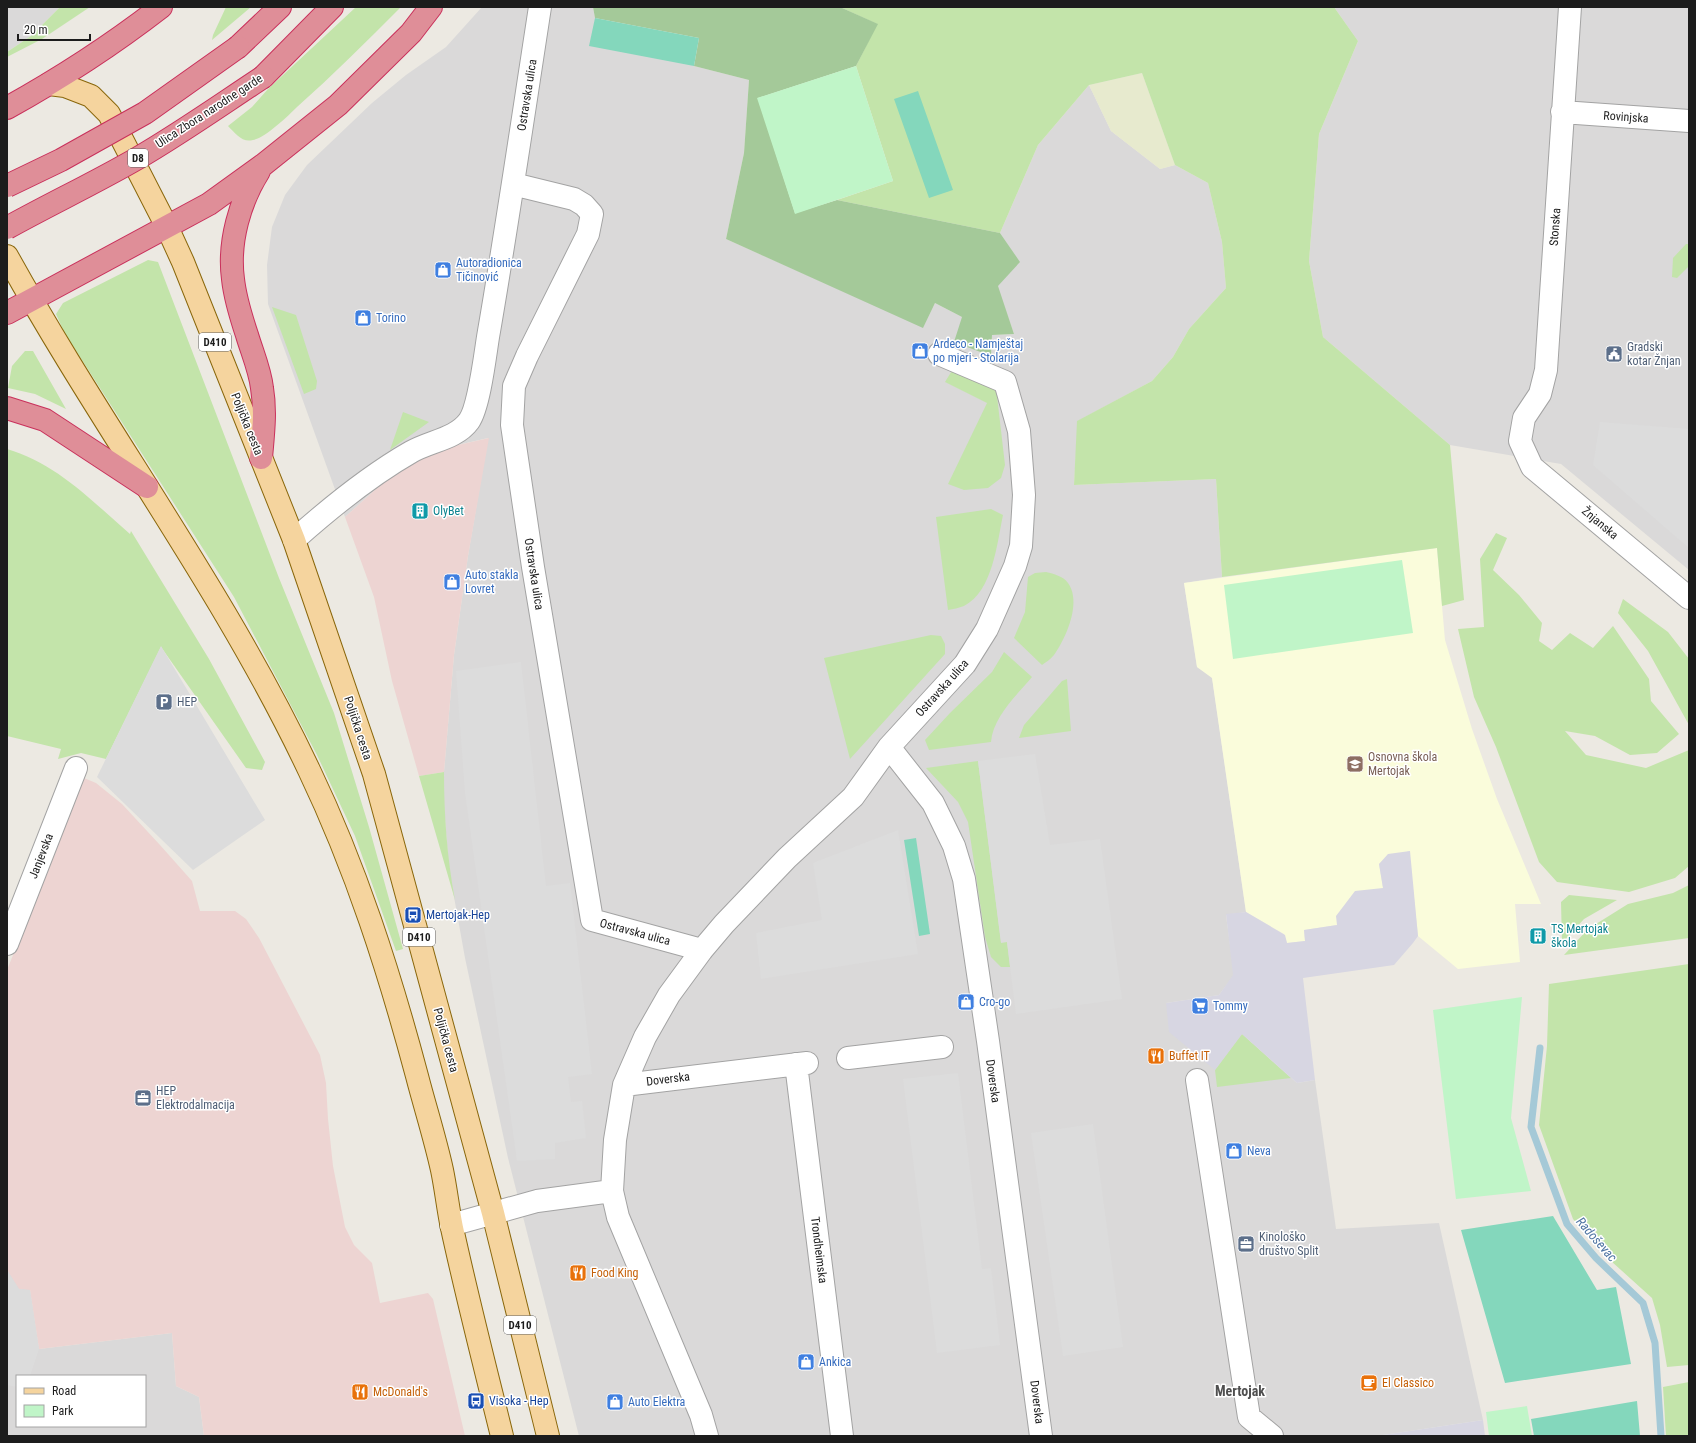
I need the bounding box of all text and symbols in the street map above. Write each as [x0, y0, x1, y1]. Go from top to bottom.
scale bar [18, 16, 90, 42]
text: 20 m [24, 23, 48, 37]
street label: Ostravska ulica [514, 58, 540, 132]
street label: Ulica Zbora narodne garde [153, 71, 265, 151]
street label: Rovinjska [1603, 108, 1649, 126]
road number: D8 [128, 149, 148, 167]
street label: Stonska [1547, 207, 1563, 247]
place label: Autoradionica Tičinović [456, 256, 522, 284]
shop icon: Autoradionica Tičinović [433, 260, 453, 280]
shop icon: Torino [353, 308, 373, 328]
place label: Torino [376, 311, 406, 325]
road number: D410 [199, 333, 231, 351]
place label: Ardeco - Namještaj po mjeri - Stolarija [933, 337, 1023, 365]
place label: Gradski kotar Žnjan [1627, 340, 1681, 368]
shop icon: Ardeco - Namještaj po mjeri - Stolarija [910, 341, 930, 361]
public building icon: Gradski kotar Žnjan [1604, 344, 1624, 364]
street label: Poljička cesta [228, 391, 266, 458]
building icon: OlyBet [410, 501, 430, 521]
street label: Žnjanska [1579, 503, 1622, 542]
place label: OlyBet [433, 504, 464, 518]
street label: Ostravska ulica [521, 537, 547, 611]
place label: Auto stakla Lovret [465, 568, 519, 596]
shop icon: Auto stakla Lovret [442, 572, 462, 592]
street label: Ostravska ulica [913, 656, 972, 720]
parking icon: HEP [154, 692, 174, 712]
street label: Poljička cesta [341, 694, 375, 762]
place label: HEP [177, 695, 197, 709]
place label: Osnovna škola Mertojak [1368, 750, 1438, 778]
school or university icon: Osnovna škola Mertojak [1345, 754, 1365, 774]
street label: Janjevska [26, 831, 56, 881]
bus stop icon: Mertojak-Hep [403, 905, 423, 925]
place label: Mertojak-Hep [426, 908, 490, 922]
street label: Ostravska ulica [598, 916, 672, 948]
place label: TS Mertojak škola [1551, 922, 1609, 950]
building icon: TS Mertojak škola [1528, 926, 1548, 946]
road number: D410 [403, 928, 435, 946]
shop icon: Cro-go [956, 992, 976, 1012]
place label: Cro-go [979, 995, 1010, 1009]
supermarket icon: Tommy [1190, 996, 1210, 1016]
place label: Tommy [1213, 999, 1248, 1013]
street label: Poljička cesta [431, 1006, 461, 1074]
restaurant icon: Buffet IT [1146, 1046, 1166, 1066]
place label: Buffet IT [1169, 1049, 1210, 1063]
street label: Doverska [983, 1058, 1003, 1104]
street label: Doverska [645, 1069, 691, 1089]
place label: HEP Elektrodalmacija [156, 1084, 235, 1112]
office icon: HEP Elektrodalmacija [133, 1088, 153, 1108]
shop icon: Neva [1224, 1141, 1244, 1161]
place label: Neva [1247, 1144, 1271, 1158]
water label: Radoševac [1573, 1214, 1620, 1265]
street label: Trondheimska [808, 1216, 830, 1284]
place label: Kinološko društvo Split [1259, 1230, 1319, 1258]
office icon: Kinološko društvo Split [1236, 1234, 1256, 1254]
restaurant icon: Food King [568, 1263, 588, 1283]
place label: Food King [591, 1266, 639, 1280]
road number: D410 [504, 1316, 536, 1334]
shop icon: Ankica [796, 1352, 816, 1372]
place label: Ankica [819, 1355, 851, 1369]
cafe icon: El Classico [1359, 1373, 1379, 1393]
legend [16, 1375, 146, 1427]
place label: El Classico [1382, 1376, 1434, 1390]
street label: Doverska [1027, 1379, 1047, 1425]
restaurant icon: McDonald's [350, 1382, 370, 1402]
district label: Mertojak [1215, 1383, 1265, 1399]
text: Road [52, 1384, 76, 1398]
place label: McDonald's [373, 1385, 428, 1399]
bus stop icon: Visoka - Hep [466, 1391, 486, 1411]
shop icon: Auto Elektra [605, 1392, 625, 1412]
place label: Visoka - Hep [489, 1394, 549, 1408]
place label: Auto Elektra [628, 1395, 686, 1409]
text: Park [52, 1404, 74, 1418]

